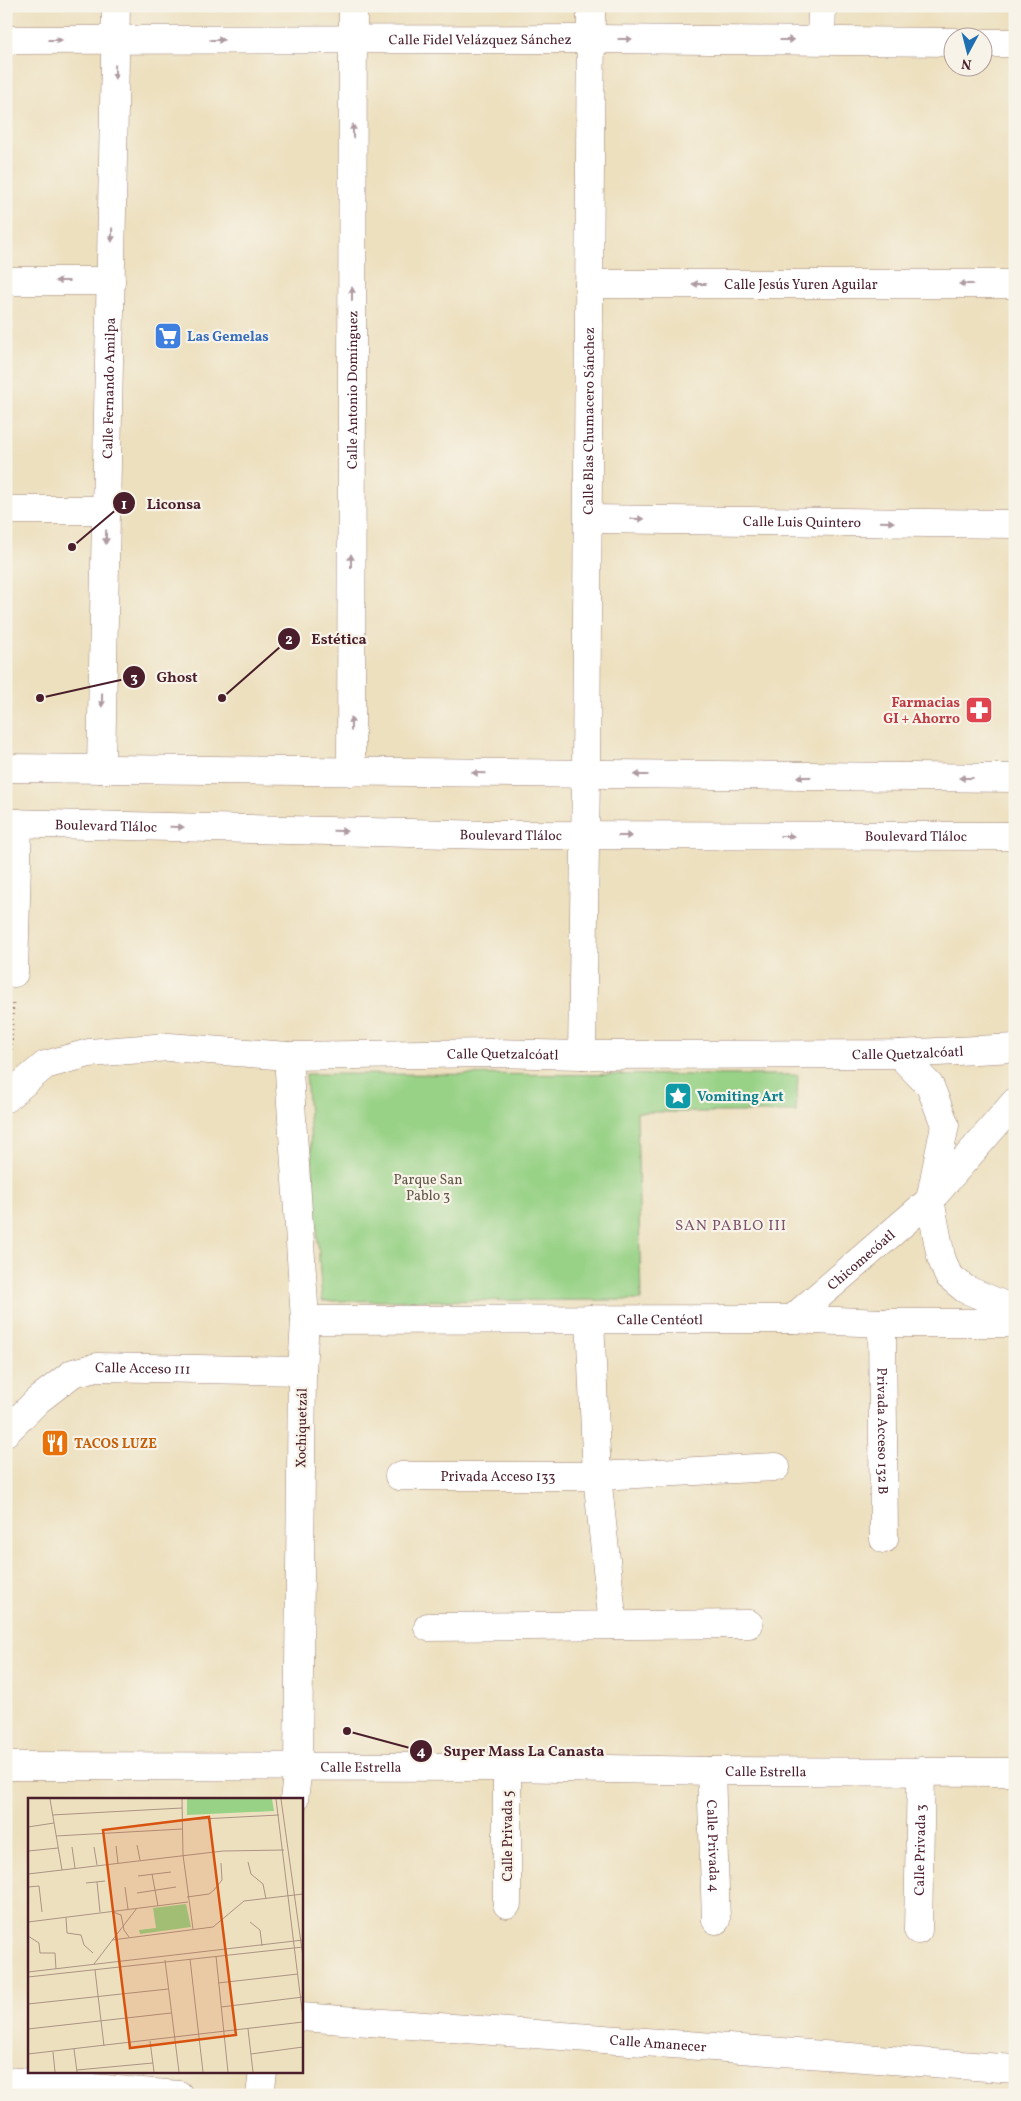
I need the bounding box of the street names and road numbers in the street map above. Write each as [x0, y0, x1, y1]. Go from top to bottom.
street label: Calle Fidel Velázquez Sánchez [389, 31, 571, 50]
street label: Calle Jesús Yuren Aguilar [724, 276, 878, 295]
street label: Calle Antonio Domínguez [344, 311, 363, 469]
street label: Calle Fernando Amilpa [99, 317, 121, 459]
street label: Calle Blas Chumacero Sánchez [580, 327, 600, 515]
street label: Calle Luis Quintero [743, 513, 861, 533]
street label: Boulevard Tláloc [55, 816, 157, 838]
street label: Boulevard Tláloc [459, 826, 562, 846]
street label: Boulevard Tláloc [865, 828, 967, 847]
street label: Calle Quetzalcóatl [852, 1043, 964, 1065]
street label: Calle Quetzalcóatl [447, 1045, 559, 1065]
street label: Chicomecóatl [824, 1226, 900, 1295]
street label: Calle Centéotl [617, 1311, 703, 1330]
street label: Calle Acceso 111 [95, 1359, 191, 1380]
street label: Privada Acceso 132 B [871, 1367, 892, 1495]
street label: Xochiquetzál [292, 1388, 313, 1468]
street label: Privada Acceso 133 [440, 1468, 556, 1487]
street label: Calle Estrella [320, 1759, 402, 1778]
street label: Calle Estrella [725, 1763, 807, 1782]
street label: Calle Privada 5 [499, 1791, 518, 1881]
street label: Calle Privada 4 [701, 1799, 723, 1893]
street label: Calle Privada 3 [911, 1804, 931, 1896]
street label: Calle Amanecer [609, 2032, 707, 2058]

